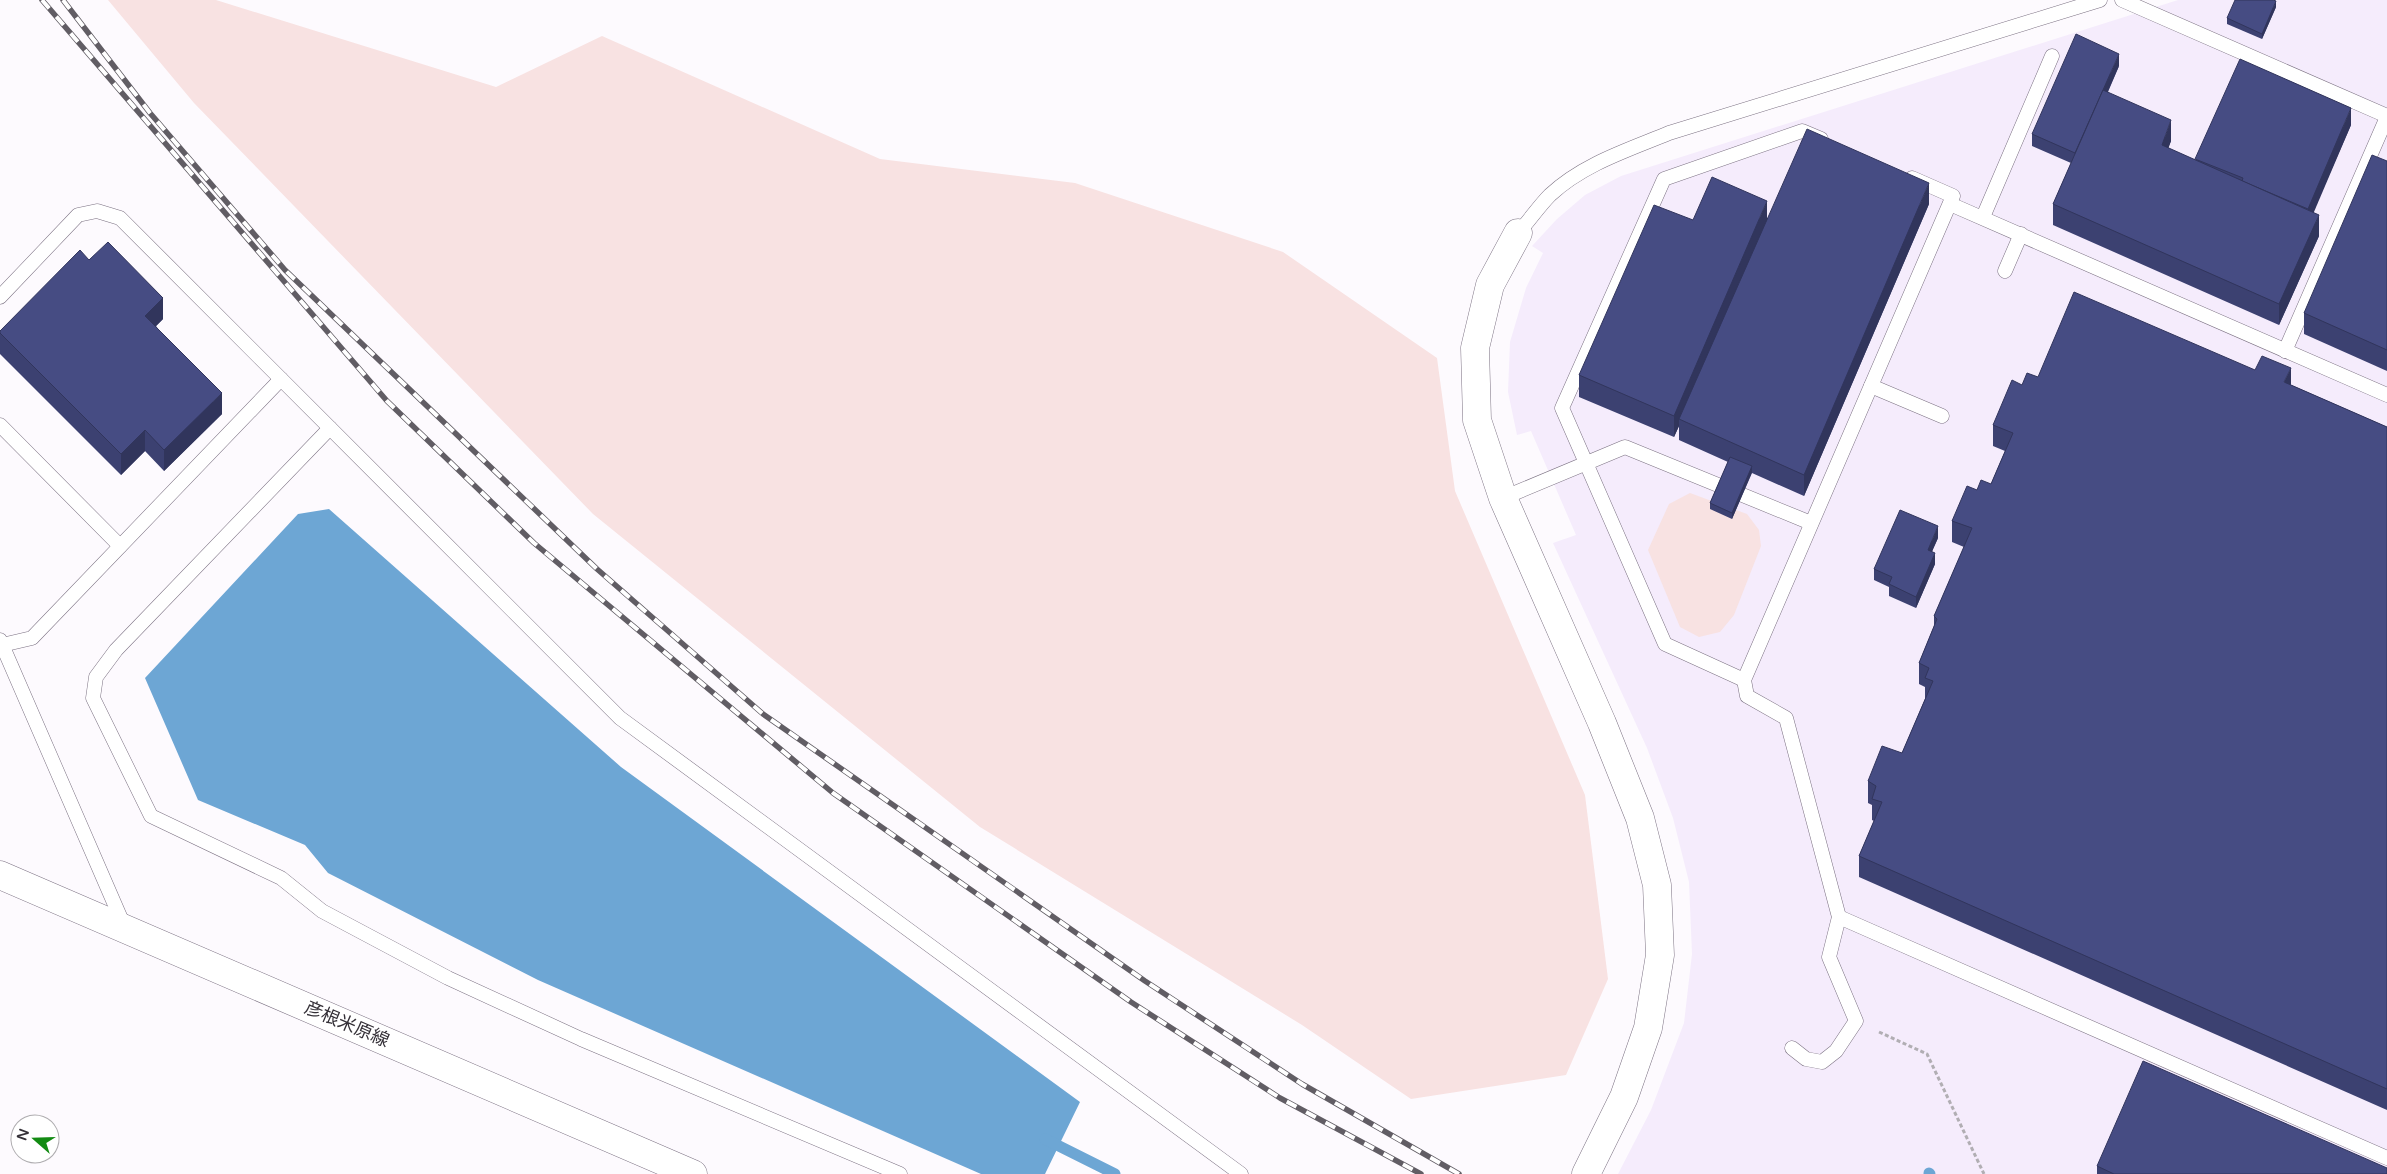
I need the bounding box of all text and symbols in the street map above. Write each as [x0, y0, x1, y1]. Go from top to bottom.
street label: 彦根米原線 [301, 996, 393, 1052]
north arrow [10, 1114, 60, 1164]
text: N [13, 1127, 33, 1143]

